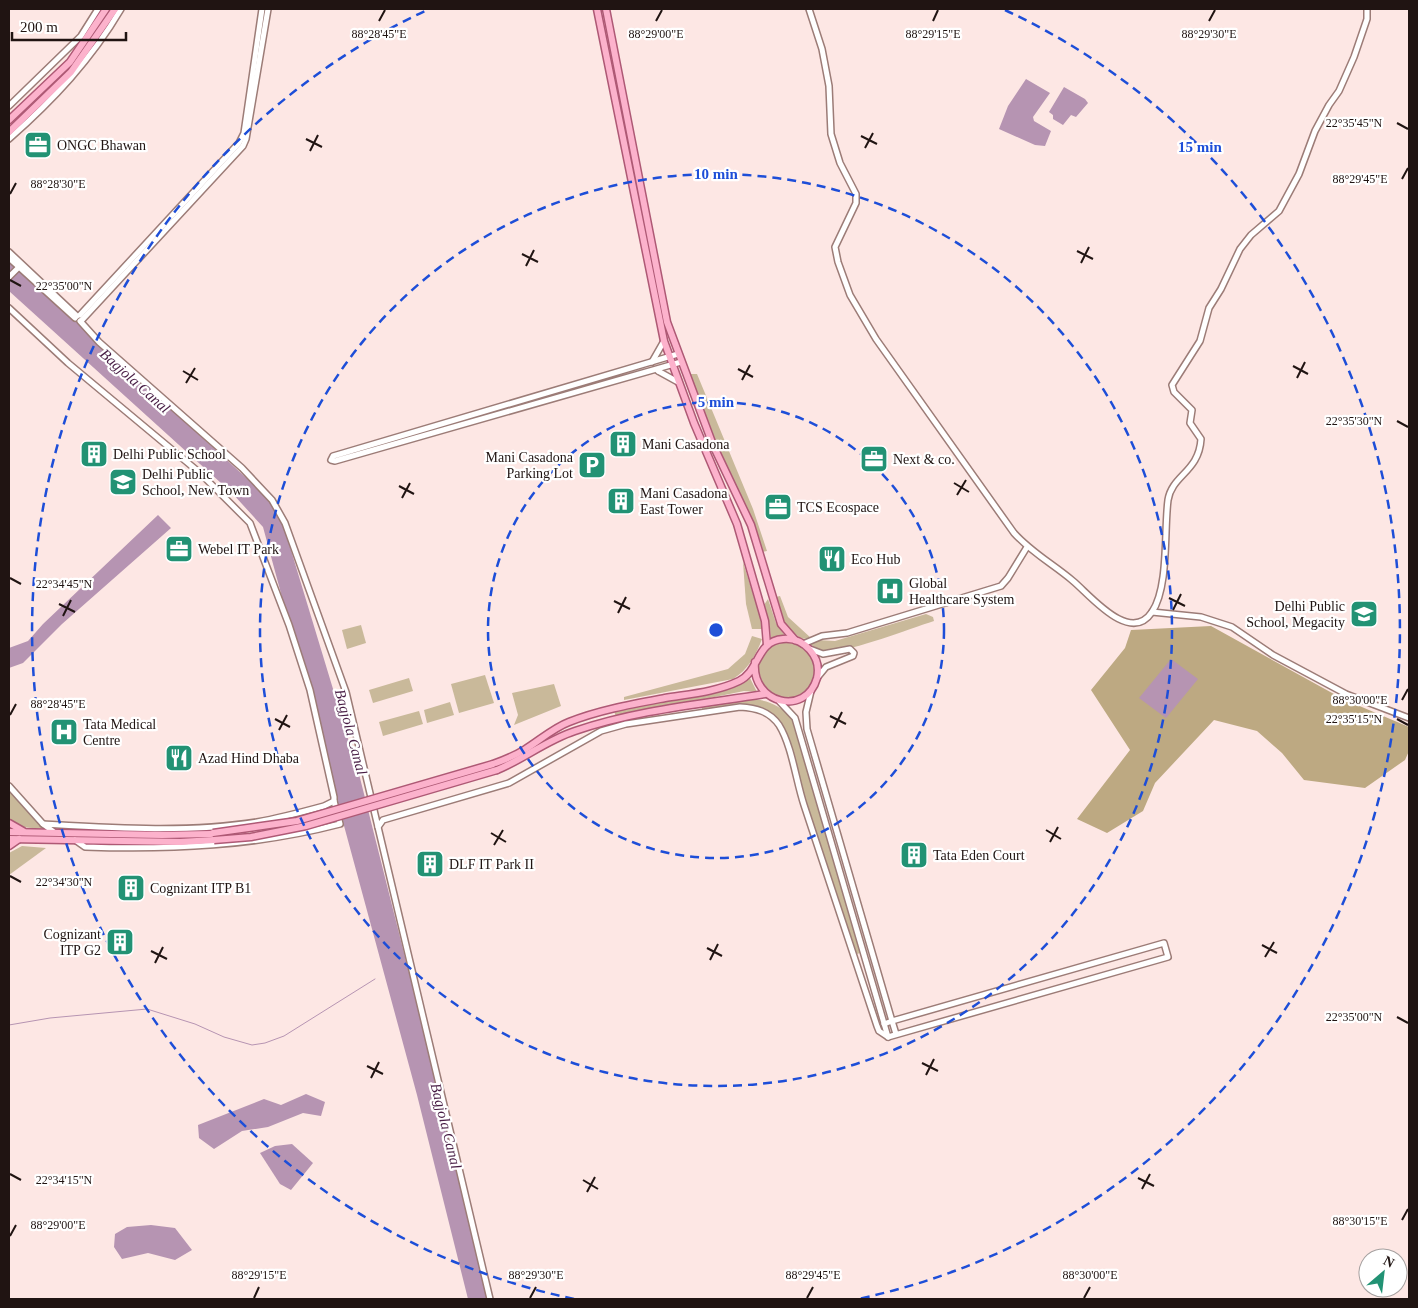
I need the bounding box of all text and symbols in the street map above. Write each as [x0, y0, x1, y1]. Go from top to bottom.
scale bar [12, 10, 126, 42]
text: 200 m [20, 19, 58, 35]
text: 88°28'45"E [351, 27, 407, 41]
text: 88°29'00"E [628, 27, 684, 41]
text: 88°29'15"E [905, 27, 961, 41]
text: 88°29'30"E [1181, 27, 1237, 41]
text: 22°35'45"N [1326, 116, 1383, 130]
office icon: ONGC Bhawan [23, 130, 53, 160]
place label: ONGC Bhawan [57, 138, 146, 153]
text: 15 min [1178, 139, 1223, 155]
text: 10 min [694, 166, 739, 182]
text: 88°29'45"E [1332, 172, 1388, 186]
text: 88°28'30"E [30, 177, 86, 191]
text: 22°35'00"N [36, 279, 93, 293]
water label: Bagjola Canal [97, 346, 173, 416]
text: 5 min [698, 394, 735, 410]
text: 22°35'30"N [1326, 414, 1383, 428]
building icon: Mani Casadona [608, 429, 638, 459]
place label: Mani Casadona [642, 437, 730, 452]
building icon: Delhi Public School [79, 439, 109, 469]
office icon: Next & co. [859, 444, 889, 474]
place label: Delhi Public School [113, 447, 226, 462]
place label: Mani Casadona Parking Lot [486, 450, 574, 481]
parking icon: Mani Casadona Parking Lot [577, 450, 607, 480]
place label: Next & co. [893, 452, 955, 467]
school or university icon: Delhi Public School, New Town [108, 467, 138, 497]
place label: Delhi Public School, New Town [142, 467, 249, 498]
building icon: Mani Casadona East Tower [606, 486, 636, 516]
place label: Mani Casadona East Tower [640, 486, 728, 517]
office icon: TCS Ecospace [763, 492, 793, 522]
place label: TCS Ecospace [797, 500, 879, 515]
office icon: Webel IT Park [164, 534, 194, 564]
place label: Webel IT Park [198, 542, 279, 557]
restaurant icon: Eco Hub [817, 544, 847, 574]
place label: Eco Hub [851, 552, 900, 567]
hospital icon: Global Healthcare System [875, 576, 905, 606]
place label: Global Healthcare System [909, 576, 1014, 607]
text: 22°34'45"N [36, 577, 93, 591]
place label: Delhi Public School, Megacity [1246, 599, 1345, 630]
school or university icon: Delhi Public School, Megacity [1349, 599, 1379, 629]
centre of rings [707, 621, 725, 639]
water label: Bagjola Canal [332, 687, 370, 777]
text: 88°30'00"E [1332, 693, 1388, 707]
text: 88°28'45"E [30, 697, 86, 711]
text: 22°35'15"N [1326, 712, 1383, 726]
hospital icon: Tata Medical Centre [49, 717, 79, 747]
place label: Tata Medical Centre [83, 717, 156, 748]
restaurant icon: Azad Hind Dhaba [164, 743, 194, 773]
place label: Azad Hind Dhaba [198, 751, 300, 766]
building icon: Tata Eden Court [899, 840, 929, 870]
place label: Tata Eden Court [933, 848, 1025, 863]
building icon: DLF IT Park II [415, 849, 445, 879]
place label: DLF IT Park II [449, 857, 534, 872]
building icon: Cognizant ITP B1 [116, 873, 146, 903]
text: 22°34'30"N [36, 875, 93, 889]
place label: Cognizant ITP B1 [150, 881, 251, 896]
place label: Cognizant ITP G2 [43, 927, 101, 958]
building icon: Cognizant ITP G2 [105, 927, 135, 957]
text: 22°35'00"N [1326, 1010, 1383, 1024]
water label: Bagjola Canal [428, 1081, 464, 1171]
text: 22°34'15"N [36, 1173, 93, 1187]
text: 88°30'15"E [1332, 1214, 1388, 1228]
text: 88°29'00"E [30, 1218, 86, 1232]
north arrow [1358, 1248, 1408, 1298]
text: N [1381, 1253, 1397, 1271]
text: 88°29'15"E [231, 1268, 287, 1282]
text: 88°29'30"E [508, 1268, 564, 1282]
text: 88°29'45"E [785, 1268, 841, 1282]
text: 88°30'00"E [1062, 1268, 1118, 1282]

